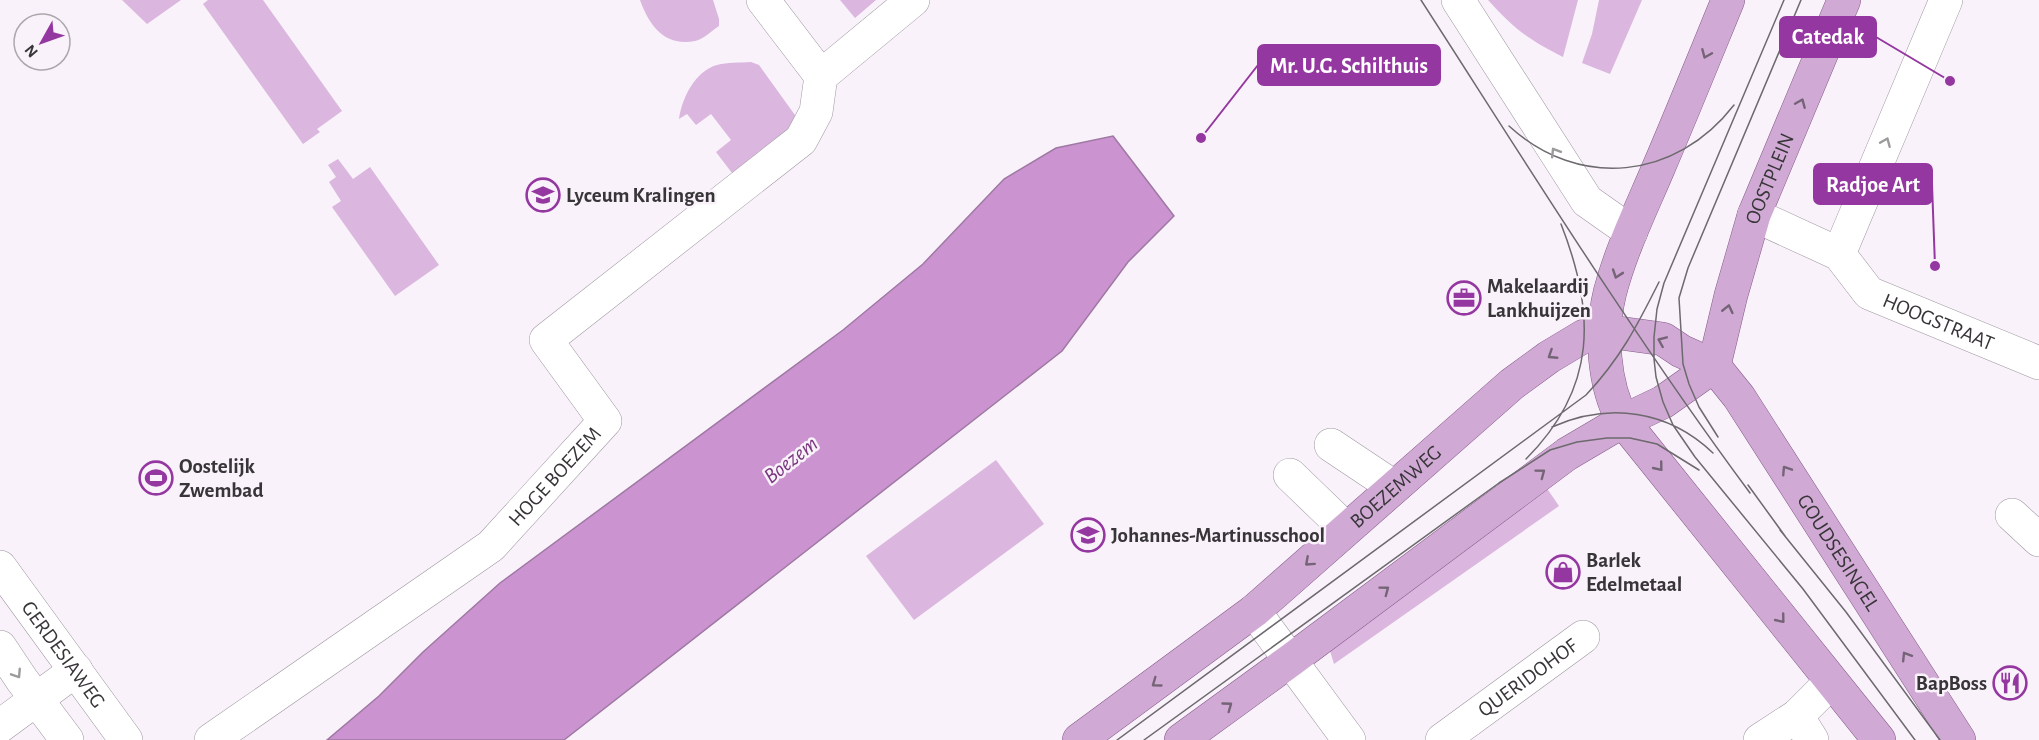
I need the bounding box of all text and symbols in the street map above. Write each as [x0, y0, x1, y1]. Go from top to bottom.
north arrow [12, 12, 72, 72]
callout: Catedak [1780, 17, 1876, 57]
text: Catedak [1792, 26, 1864, 48]
text: N [22, 42, 41, 60]
callout: Mr. U.G. Schilthuis [1258, 45, 1440, 85]
one-way arrow [1701, 48, 1713, 59]
text: Mr. U.G. Schilthuis [1270, 55, 1428, 77]
one-way arrow [1794, 99, 1806, 110]
street label: OOSTPLEIN [1742, 130, 1798, 226]
one-way arrow [1879, 138, 1891, 149]
one-way arrow [1551, 148, 1562, 159]
callout: Radjoe Art [1814, 164, 1932, 204]
text: Radjoe Art [1826, 174, 1921, 197]
school or university icon: Lyceum Kralingen [525, 177, 561, 213]
place label: Lyceum Kralingen [566, 185, 716, 206]
one-way arrow [1611, 268, 1624, 279]
place label: Makelaardij Lankhuijzen [1487, 276, 1591, 321]
office icon: Makelaardij Lankhuijzen [1446, 280, 1482, 316]
street label: HOOGSTRAAT [1880, 290, 1997, 354]
one-way arrow [1720, 304, 1733, 314]
one-way arrow [1658, 336, 1669, 348]
one-way arrow [1548, 348, 1559, 359]
street label: HOGE BOEZEM [505, 423, 605, 530]
water label: Boezem [760, 432, 822, 487]
street label: BOEZEMWEG [1346, 441, 1445, 532]
place label: Oostelijk Zwembad [179, 456, 264, 501]
sports icon: Oostelijk Zwembad [138, 460, 174, 496]
one-way arrow [1652, 461, 1663, 472]
one-way arrow [1782, 466, 1794, 476]
one-way arrow [1534, 469, 1545, 480]
street label: GOUDSESINGEL [1793, 491, 1883, 615]
school or university icon: Johannes-Martinusschool [1070, 517, 1106, 553]
place label: Johannes-Martinusschool [1111, 525, 1325, 546]
place label: Barlek Edelmetaal [1586, 550, 1682, 595]
shop icon: Barlek Edelmetaal [1545, 554, 1581, 590]
one-way arrow [1305, 555, 1316, 566]
one-way arrow [1378, 586, 1389, 597]
street label: GERDESIAWEG [17, 597, 109, 712]
one-way arrow [1774, 613, 1785, 624]
street label: QUERIDOHOF [1474, 634, 1582, 721]
one-way arrow [1902, 652, 1913, 663]
restaurant icon: BapBoss [1992, 665, 2028, 701]
one-way arrow [10, 667, 21, 678]
place label: BapBoss [1916, 673, 1987, 694]
one-way arrow [1152, 675, 1163, 686]
one-way arrow [1222, 702, 1233, 713]

